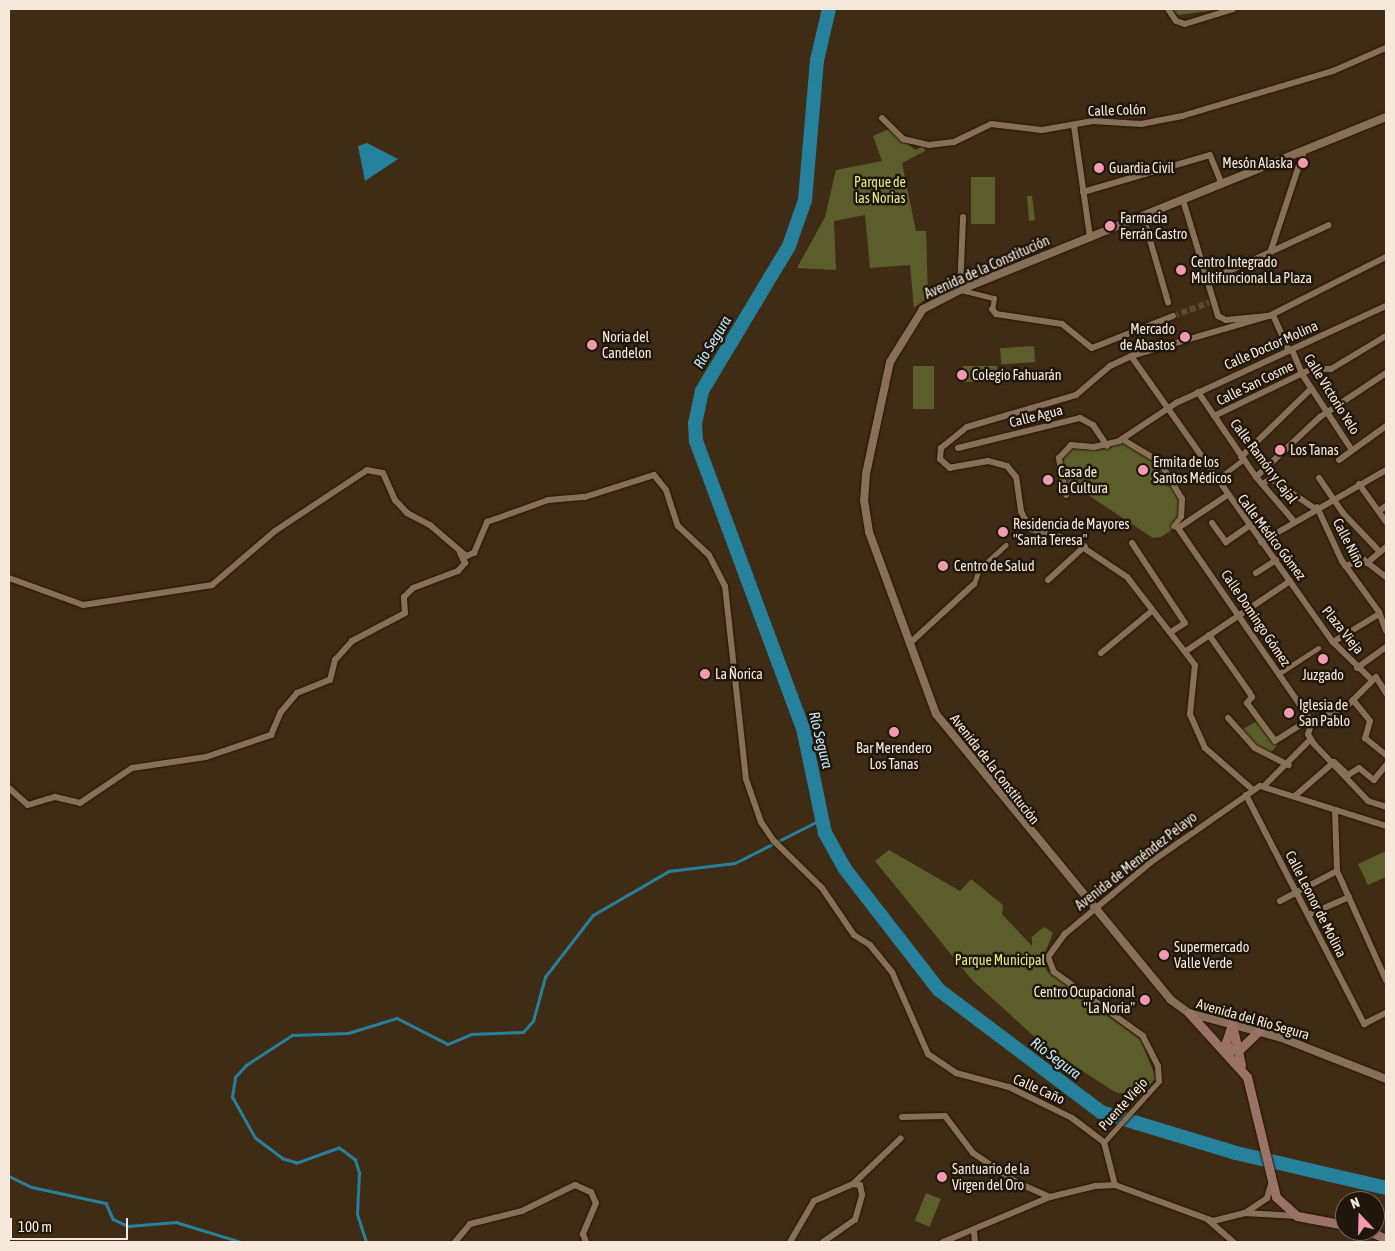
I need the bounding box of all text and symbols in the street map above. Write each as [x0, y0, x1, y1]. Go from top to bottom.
street label: Calle Colón [1088, 101, 1146, 119]
place label: Mesón Alaska [1222, 155, 1293, 171]
marker: Mesón Alaska [1297, 157, 1309, 169]
place label: Guardia Civil [1109, 160, 1174, 176]
marker: Guardia Civil [1093, 162, 1105, 174]
park label: Parque de las Norias [854, 174, 906, 206]
place label: Farmacia Ferrán Castro [1120, 210, 1187, 242]
marker: Farmacia Ferrán Castro [1104, 220, 1116, 232]
street label: Avenida de la Constitución [922, 232, 1052, 302]
place label: Centro Integrado Multifuncional La Plaza [1191, 254, 1312, 286]
marker: Centro Integrado Multifuncional La Plaza [1175, 264, 1187, 276]
water label: Río Segura [689, 312, 735, 372]
street label: Calle Doctor Molina [1222, 317, 1320, 373]
place label: Mercado de Abastos [1120, 321, 1175, 354]
place label: Noria del Candelon [602, 329, 652, 362]
marker: Mercado de Abastos [1179, 331, 1191, 343]
marker: Noria del Candelon [586, 339, 598, 351]
street label: Calle Victorio Yelo [1301, 351, 1363, 437]
street label: Calle San Cosme [1214, 357, 1296, 409]
place label: Colegio Fahuarán [972, 367, 1062, 383]
marker: Colegio Fahuarán [956, 369, 968, 381]
street label: Calle Agua [1008, 401, 1064, 431]
street label: Calle Ramón y Cajal [1227, 416, 1301, 506]
place label: Los Tanas [1290, 442, 1339, 458]
marker: Los Tanas [1274, 444, 1286, 456]
place label: Ermita de los Santos Médicos [1153, 454, 1232, 487]
place label: Casa de la Cultura [1058, 464, 1108, 497]
marker: Ermita de los Santos Médicos [1137, 464, 1149, 476]
marker: Casa de la Cultura [1042, 474, 1054, 486]
street label: Calle Médico Gómez [1234, 491, 1310, 583]
street label: Calle Niño [1329, 515, 1369, 571]
place label: Residencia de Mayores "Santa Teresa" [1013, 516, 1130, 548]
marker: Residencia de Mayores "Santa Teresa" [997, 526, 1009, 538]
place label: Centro de Salud [954, 558, 1035, 574]
marker: Centro de Salud [936, 559, 950, 573]
street label: Calle Domingo Gómez [1218, 567, 1294, 669]
street label: Plaza Vieja [1319, 603, 1367, 657]
marker: Juzgado [1317, 653, 1329, 665]
place label: La Ñorica [715, 666, 763, 682]
place label: Juzgado [1302, 667, 1344, 683]
marker: La Ñorica [699, 668, 711, 680]
place label: Iglesia de San Pablo [1299, 697, 1350, 730]
marker: Iglesia de San Pablo [1283, 707, 1295, 719]
water label: Río Segura [805, 710, 837, 770]
street label: Avenida de la Constitución [947, 710, 1043, 828]
marker: Bar Merendero Los Tanas [888, 726, 900, 738]
place label: Bar Merendero Los Tanas [856, 740, 932, 772]
street label: Avenida de Menéndez Pelayo [1072, 808, 1200, 914]
street label: Calle Leonor de Molina [1282, 848, 1350, 960]
place label: Supermercado Valle Verde [1174, 939, 1249, 972]
marker: Supermercado Valle Verde [1158, 949, 1170, 961]
park label: Parque Municipal [955, 952, 1045, 968]
place label: Centro Ocupacional "La Noria" [1034, 984, 1135, 1016]
marker: Centro Ocupacional "La Noria" [1139, 994, 1151, 1006]
street label: Avenida del Río Segura [1195, 995, 1311, 1043]
water label: Río Segura [1027, 1033, 1085, 1083]
street label: Calle Caño [1011, 1070, 1067, 1108]
street label: Puente Viejo [1095, 1074, 1151, 1134]
place label: Santuario de la Virgen del Oro [952, 1161, 1029, 1194]
marker: Santuario de la Virgen del Oro [936, 1171, 948, 1183]
north arrow [1335, 1191, 1385, 1241]
text: N [1348, 1194, 1362, 1212]
scale bar [12, 1208, 130, 1240]
text: 100 m [18, 1218, 52, 1235]

